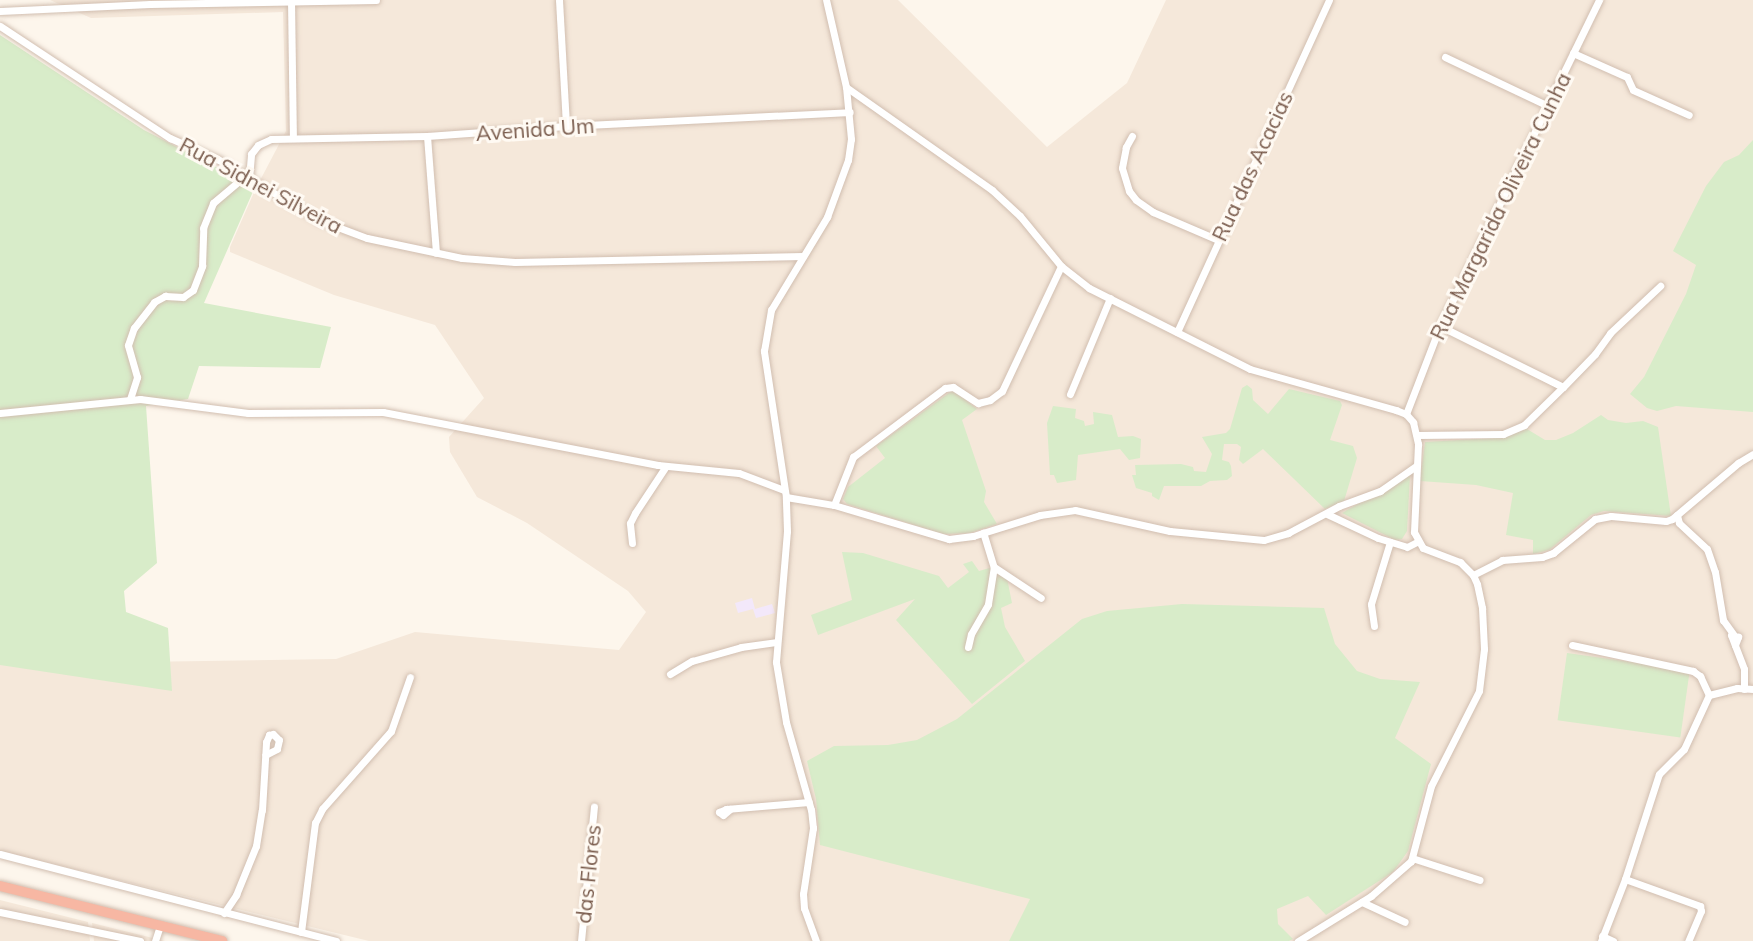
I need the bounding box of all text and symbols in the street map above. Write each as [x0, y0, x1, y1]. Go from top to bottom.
street label: Rua Margarida Oliveira Cunha [1424, 68, 1576, 344]
street label: Rua das Acacias [1206, 87, 1298, 245]
street label: Avenida Um [475, 112, 595, 146]
street label: Rua Sidnei Silveira [176, 132, 346, 238]
street label: das Flores [570, 823, 606, 925]

